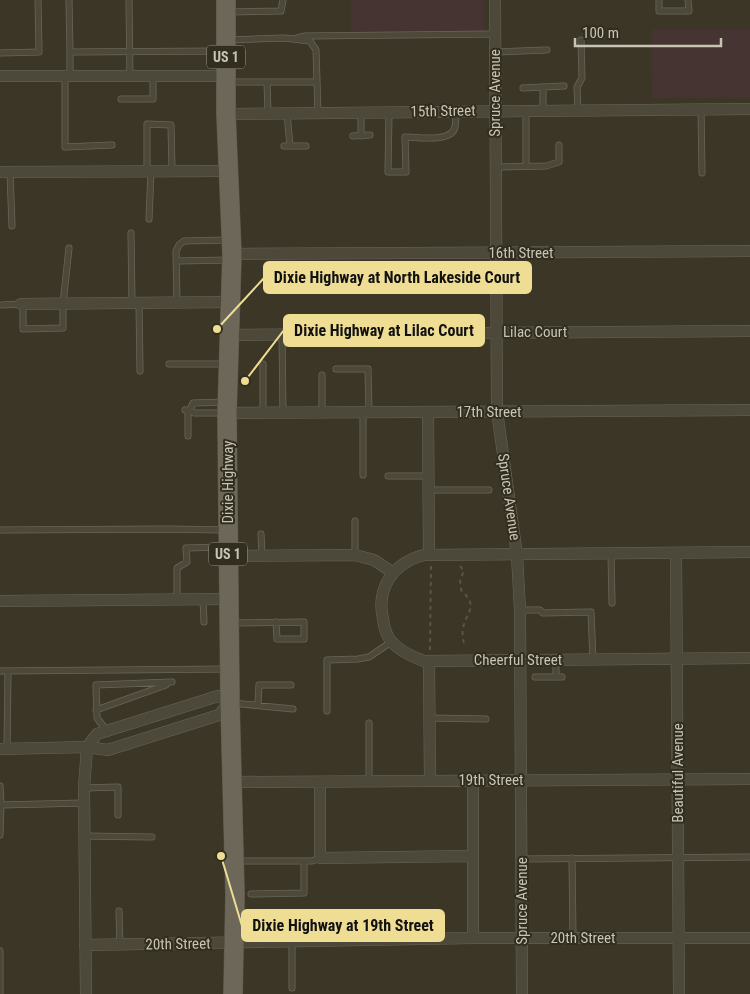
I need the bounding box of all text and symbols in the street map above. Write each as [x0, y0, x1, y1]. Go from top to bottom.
scale bar [575, 15, 721, 47]
text: 100 m [582, 24, 619, 42]
road number: US 1 [207, 46, 245, 68]
street label: Spruce Avenue [486, 49, 504, 137]
street label: 15th Street [410, 101, 476, 121]
street label: 16th Street [488, 244, 554, 262]
callout: Dixie Highway at North Lakeside Court [264, 262, 531, 293]
text: Dixie Highway at North Lakeside Court [274, 268, 520, 287]
callout: Dixie Highway at Lilac Court [284, 315, 484, 346]
text: Dixie Highway at Lilac Court [294, 321, 474, 340]
street label: Lilac Court [503, 323, 567, 341]
street label: 17th Street [456, 403, 522, 421]
street label: Dixie Highway [219, 441, 237, 523]
street label: Spruce Avenue [494, 452, 524, 542]
road number: US 1 [209, 542, 247, 566]
street label: Cheerful Street [474, 651, 562, 669]
street label: Beautiful Avenue [669, 723, 687, 823]
street label: 19th Street [458, 771, 524, 789]
street label: Spruce Avenue [513, 857, 531, 945]
callout: Dixie Highway at 19th Street [242, 910, 444, 941]
text: Dixie Highway at 19th Street [252, 916, 434, 935]
street label: 20th Street [550, 929, 616, 947]
street label: 20th Street [145, 934, 211, 954]

